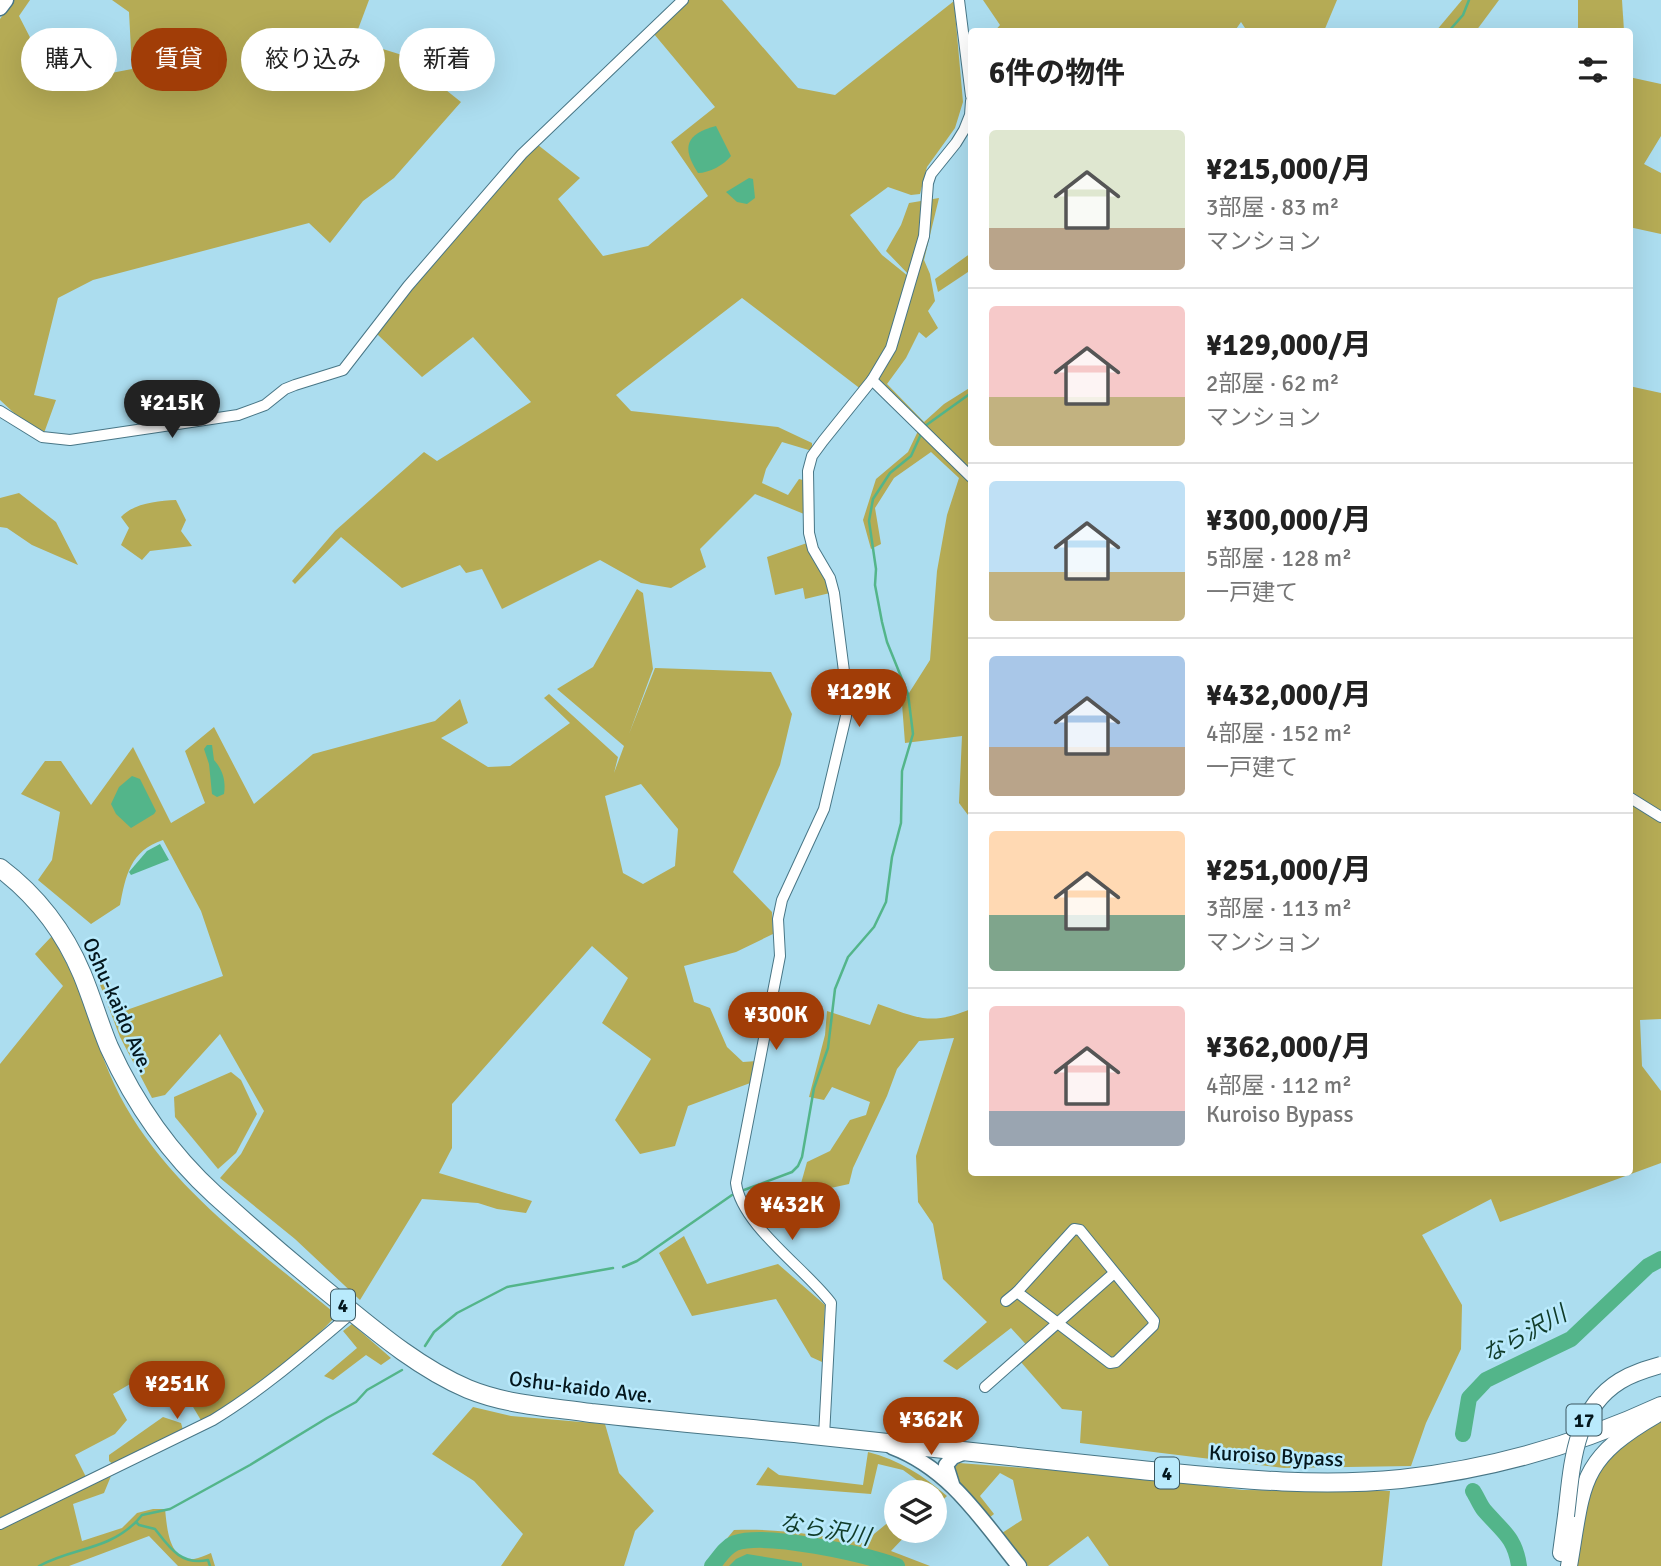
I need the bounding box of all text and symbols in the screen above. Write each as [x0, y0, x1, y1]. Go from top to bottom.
chip: 購入 [21, 28, 117, 91]
chip: 賃貸 [131, 28, 227, 91]
chip: 絞り込み [241, 28, 385, 91]
chip: 新着 [399, 28, 495, 91]
icon: filters [1574, 51, 1612, 89]
text: 6件の物件 [989, 55, 1125, 92]
text: ¥215,000/月 [1206, 151, 1372, 188]
icon: home [1045, 158, 1129, 242]
text: 3部屋 · 83 m² [1206, 193, 1339, 222]
text: マンション [1206, 227, 1321, 256]
text: ¥129,000/月 [1206, 327, 1372, 364]
icon: home [1045, 334, 1129, 418]
text: 2部屋 · 62 m² [1206, 369, 1339, 398]
pin: ¥215K [123, 380, 221, 440]
text: ¥215K [140, 388, 204, 417]
text: マンション [1206, 403, 1321, 432]
text: ¥300,000/月 [1206, 502, 1372, 539]
icon: home [1045, 509, 1129, 593]
text: 5部屋 · 128 m² [1206, 544, 1352, 573]
text: 一戸建て [1206, 578, 1298, 607]
pin: ¥129K [810, 670, 908, 729]
text: ¥129K [827, 677, 891, 706]
text: ¥432,000/月 [1206, 677, 1372, 714]
icon: home [1045, 684, 1129, 768]
text: 4部屋 · 152 m² [1206, 719, 1352, 748]
text: 一戸建て [1206, 753, 1298, 782]
text: ¥251,000/月 [1206, 852, 1372, 889]
icon: home [1045, 859, 1129, 943]
text: 3部屋 · 113 m² [1206, 894, 1352, 923]
text: マンション [1206, 928, 1321, 957]
street label: Oshu-kaido Ave. [77, 934, 159, 1076]
pin: ¥300K [727, 992, 825, 1052]
text: ¥300K [744, 1000, 808, 1029]
text: ¥362,000/月 [1206, 1029, 1372, 1066]
icon: home [1045, 1034, 1129, 1118]
text: 4部屋 · 112 m² [1206, 1071, 1352, 1100]
text: Kuroiso Bypass [1206, 1100, 1354, 1129]
pin: ¥432K [743, 1182, 841, 1242]
text: ¥432K [760, 1190, 824, 1219]
road number: 4 [331, 1289, 355, 1320]
water label: なら沢川 [1477, 1298, 1574, 1369]
pin: ¥251K [128, 1362, 226, 1421]
street label: Oshu-kaido Ave. [508, 1365, 654, 1409]
text: ¥251K [145, 1369, 209, 1398]
pin: ¥362K [882, 1398, 980, 1457]
road number: 17 [1566, 1404, 1602, 1436]
text: ¥362K [899, 1405, 963, 1434]
street label: Kuroiso Bypass [1208, 1439, 1344, 1473]
road number: 4 [1155, 1457, 1179, 1488]
map controls [884, 1480, 947, 1543]
button: layers [884, 1480, 947, 1543]
water label: なら沢川 [777, 1507, 876, 1552]

